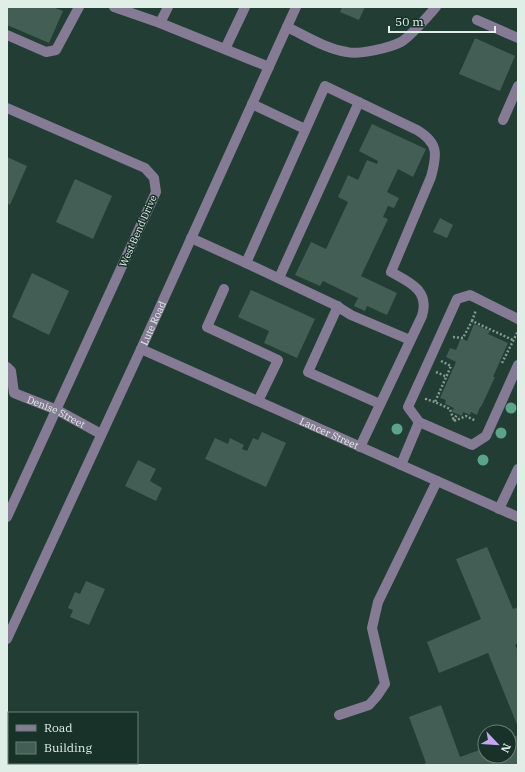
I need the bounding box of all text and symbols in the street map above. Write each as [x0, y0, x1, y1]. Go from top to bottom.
scale bar [389, 8, 495, 34]
text: 50 m [395, 14, 424, 29]
street label: West Bend Drive [116, 193, 160, 269]
street label: Lute Road [137, 299, 168, 347]
street label: Denise Street [25, 392, 88, 431]
street label: Lancer Street [298, 414, 361, 452]
legend [8, 712, 138, 764]
text: Road [44, 720, 73, 735]
north arrow [477, 724, 517, 764]
text: Building [44, 740, 92, 755]
text: N [498, 741, 514, 755]

